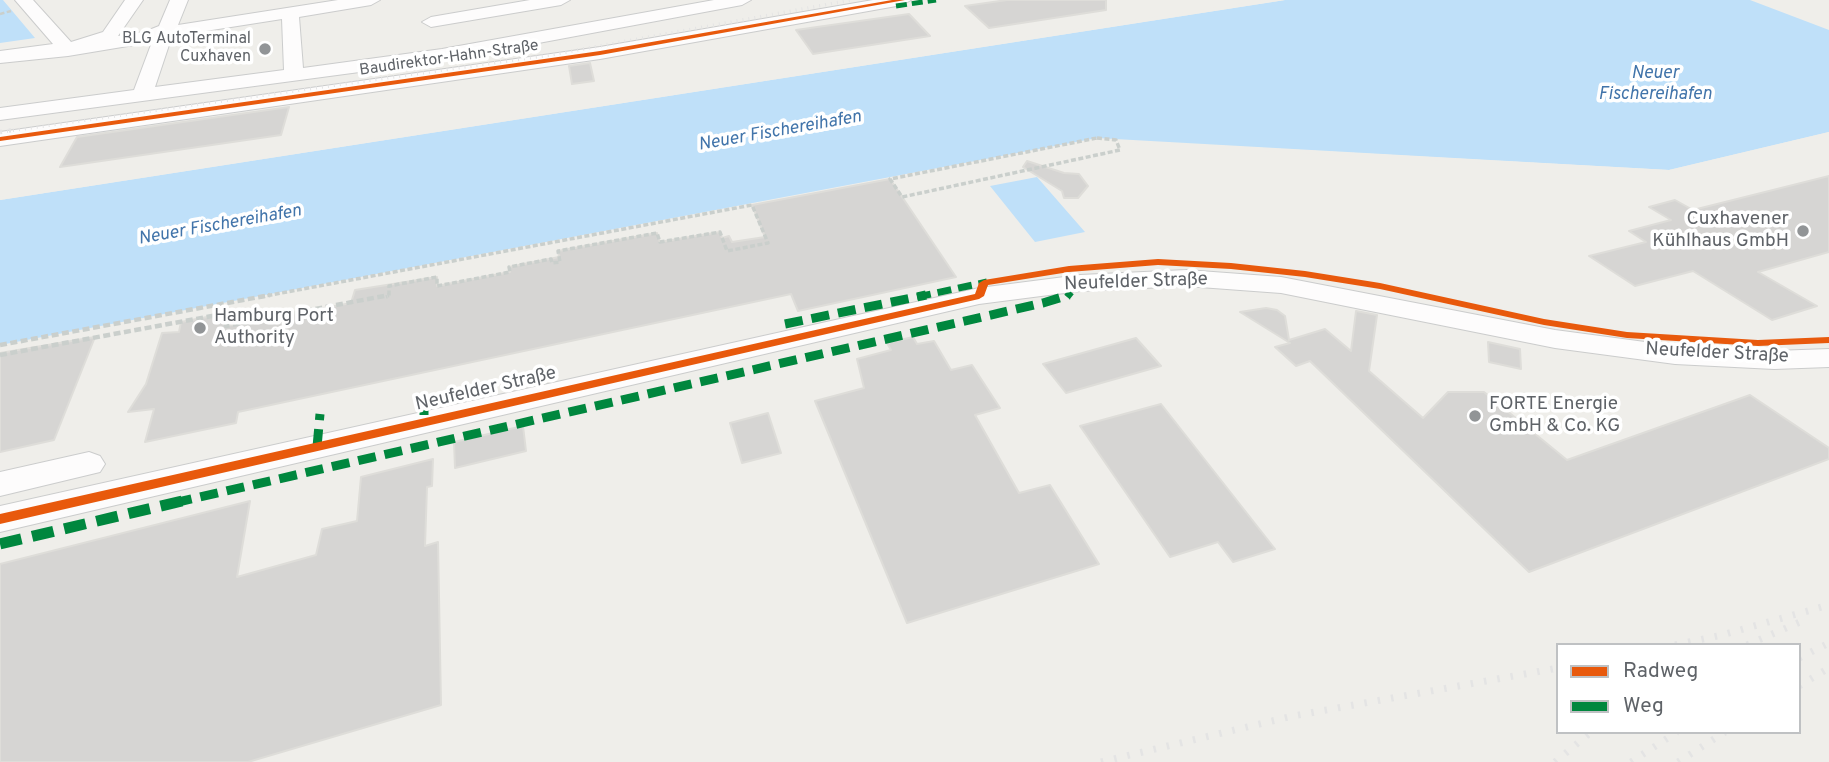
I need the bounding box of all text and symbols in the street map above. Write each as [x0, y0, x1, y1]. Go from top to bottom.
place label: BLG AutoTerminal Cuxhaven [122, 30, 251, 68]
street label: Baudirektor-Hahn-Straße [358, 37, 540, 81]
marker: BLG AutoTerminal Cuxhaven [257, 41, 273, 57]
water label: Neuer Fischereihafen [1598, 63, 1712, 106]
water label: Neuer Fischereihafen [697, 107, 863, 157]
water label: Neuer Fischereihafen [137, 201, 303, 251]
place label: Cuxhavener Kühlhaus GmbH [1652, 209, 1789, 253]
marker: Cuxhavener Kühlhaus GmbH [1795, 223, 1811, 239]
street label: Neufelder Straße [1064, 269, 1208, 297]
place label: Hamburg Port Authority [214, 306, 334, 350]
marker: Hamburg Port Authority [192, 320, 208, 336]
street label: Neufelder Straße [1645, 339, 1789, 369]
street label: Neufelder Straße [413, 363, 559, 417]
place label: FORTE Energie GmbH & Co. KG [1489, 394, 1620, 438]
marker: FORTE Energie GmbH & Co. KG [1467, 408, 1483, 424]
legend [1556, 643, 1801, 734]
text: Radweg [1623, 658, 1698, 685]
text: Weg [1623, 693, 1664, 720]

